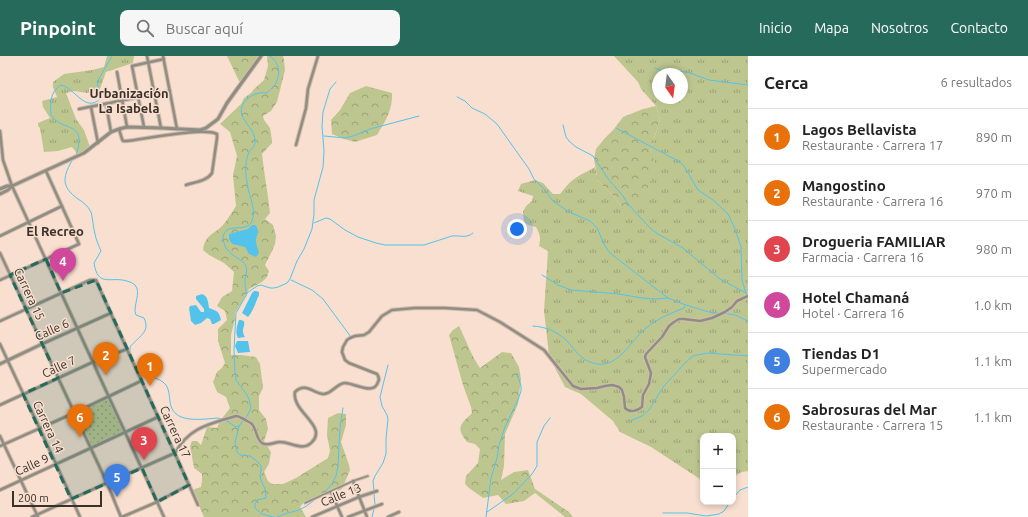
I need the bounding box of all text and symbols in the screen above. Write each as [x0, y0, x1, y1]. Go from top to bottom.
search box [120, 10, 400, 46]
text: Pinpoint [20, 17, 96, 39]
icon: search [134, 17, 156, 39]
text: Buscar aquí [166, 20, 243, 37]
text: Inicio [759, 20, 792, 36]
text: Mapa [814, 20, 849, 36]
text: Nosotros [871, 20, 928, 36]
text: Contacto [950, 20, 1008, 36]
north arrow [652, 68, 688, 104]
text: Cerca [764, 73, 809, 92]
text: 6 resultados [941, 75, 1012, 89]
district label: Urbanización La Isabela [89, 86, 169, 115]
text: Lagos Bellavista [802, 121, 917, 138]
text: 1 [773, 130, 781, 144]
text: 890 m [976, 130, 1012, 144]
text: Restaurante · Carrera 17 [802, 138, 943, 152]
text: Mangostino [802, 177, 886, 194]
text: 2 [773, 186, 781, 200]
text: 970 m [976, 186, 1012, 200]
text: Restaurante · Carrera 16 [802, 194, 943, 208]
your location [507, 219, 527, 239]
district label: El Recreo [26, 224, 84, 238]
text: Drogueria FAMILIAR [802, 233, 946, 250]
text: 3 [773, 242, 781, 256]
text: 980 m [976, 242, 1012, 256]
pin: 4 [50, 248, 76, 281]
text: Farmacia · Carrera 16 [802, 250, 924, 264]
street label: Carrera 15 [12, 266, 47, 322]
text: Hotel Chamaná [802, 289, 909, 306]
text: 4 [773, 298, 781, 312]
text: 1.0 km [973, 298, 1012, 312]
text: Hotel · Carrera 16 [802, 306, 904, 320]
street label: Calle 6 [33, 316, 71, 343]
pin: 2 [93, 342, 119, 375]
text: Tiendas D1 [802, 345, 880, 362]
street label: Calle 7 [40, 353, 78, 380]
pin: 1 [137, 353, 163, 386]
text: 5 [773, 354, 781, 368]
text: 1.1 km [973, 354, 1012, 368]
text: Supermercado [802, 362, 887, 376]
street label: Carrera 14 [31, 399, 66, 455]
text: Sabrosuras del Mar [802, 401, 937, 418]
pin: 6 [67, 404, 93, 437]
street label: Carrera 17 [158, 404, 193, 460]
text: 6 [773, 410, 781, 424]
text: 1.1 km [973, 410, 1012, 424]
text: Restaurante · Carrera 15 [802, 418, 943, 432]
pin: 3 [131, 427, 157, 460]
map controls [700, 433, 736, 505]
button: + [700, 433, 736, 469]
street label: Calle 9 [13, 451, 51, 478]
pin: 5 [104, 464, 130, 497]
button: − [700, 469, 736, 505]
street label: Calle 13 [319, 481, 363, 509]
scale bar [12, 489, 102, 508]
text: 200 m [18, 492, 49, 504]

